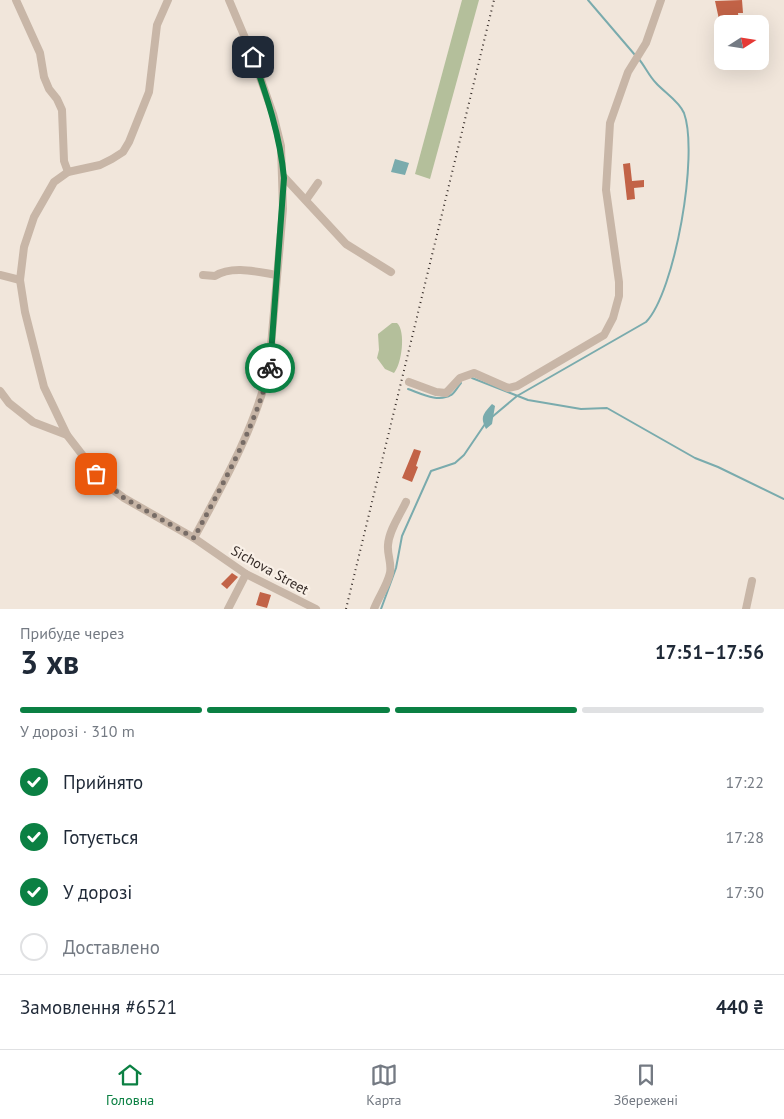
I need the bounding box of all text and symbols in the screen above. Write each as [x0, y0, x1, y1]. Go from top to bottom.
north arrow [714, 15, 769, 70]
map controls [714, 15, 769, 70]
pin [232, 36, 274, 78]
icon: home [239, 43, 267, 71]
courier [245, 343, 295, 393]
icon: bike [256, 354, 284, 382]
pin [75, 453, 117, 495]
icon: bag [82, 460, 110, 488]
street label: Sichova Street [228, 541, 312, 599]
text: Прибуде через [20, 623, 124, 643]
text: 17:51–17:56 [655, 640, 764, 664]
text: 3 хв [20, 641, 79, 683]
text: У дорозі · 310 m [20, 721, 135, 741]
icon: check [20, 768, 48, 796]
text: Прийнято [63, 770, 143, 794]
text: 17:22 [726, 772, 764, 792]
icon: check [20, 823, 48, 851]
text: Готується [63, 825, 138, 849]
text: 17:28 [726, 827, 764, 847]
icon: check [20, 878, 48, 906]
text: У дорозі [63, 880, 132, 904]
text: 17:30 [726, 882, 764, 902]
text: Доставлено [63, 935, 160, 959]
text: Замовлення #6521 [20, 995, 177, 1019]
text: 440 ₴ [716, 995, 764, 1019]
tab: Головна [106, 1061, 154, 1109]
tab: Карта [366, 1061, 402, 1109]
tab: Збережені [614, 1061, 678, 1109]

